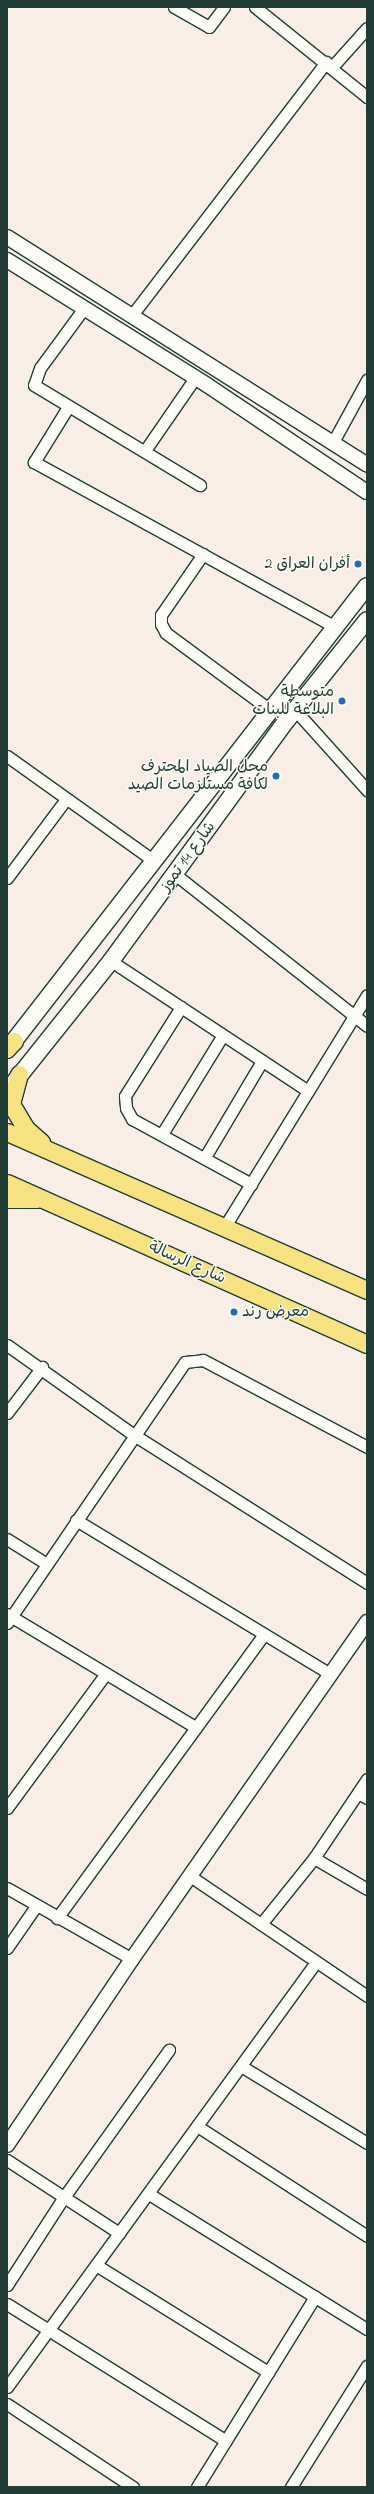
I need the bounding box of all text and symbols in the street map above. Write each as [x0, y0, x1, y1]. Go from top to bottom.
place label: أفران العراق 2 [265, 554, 350, 574]
marker: أفران العراق 2 [353, 559, 363, 569]
place label: متوسطة البلاغة للبنات [252, 682, 334, 720]
marker: متوسطة البلاغة للبنات [337, 696, 347, 706]
place label: محل الصياد المحترف لكافة مستلزمات الصيد [128, 757, 268, 795]
marker: محل الصياد المحترف لكافة مستلزمات الصيد [271, 771, 281, 781]
street label: شارع 14 تموز [156, 818, 220, 896]
street label: شارع الرسالة [145, 1237, 229, 1289]
place label: معرض رند [242, 1302, 309, 1322]
marker: معرض رند [229, 1307, 239, 1317]

